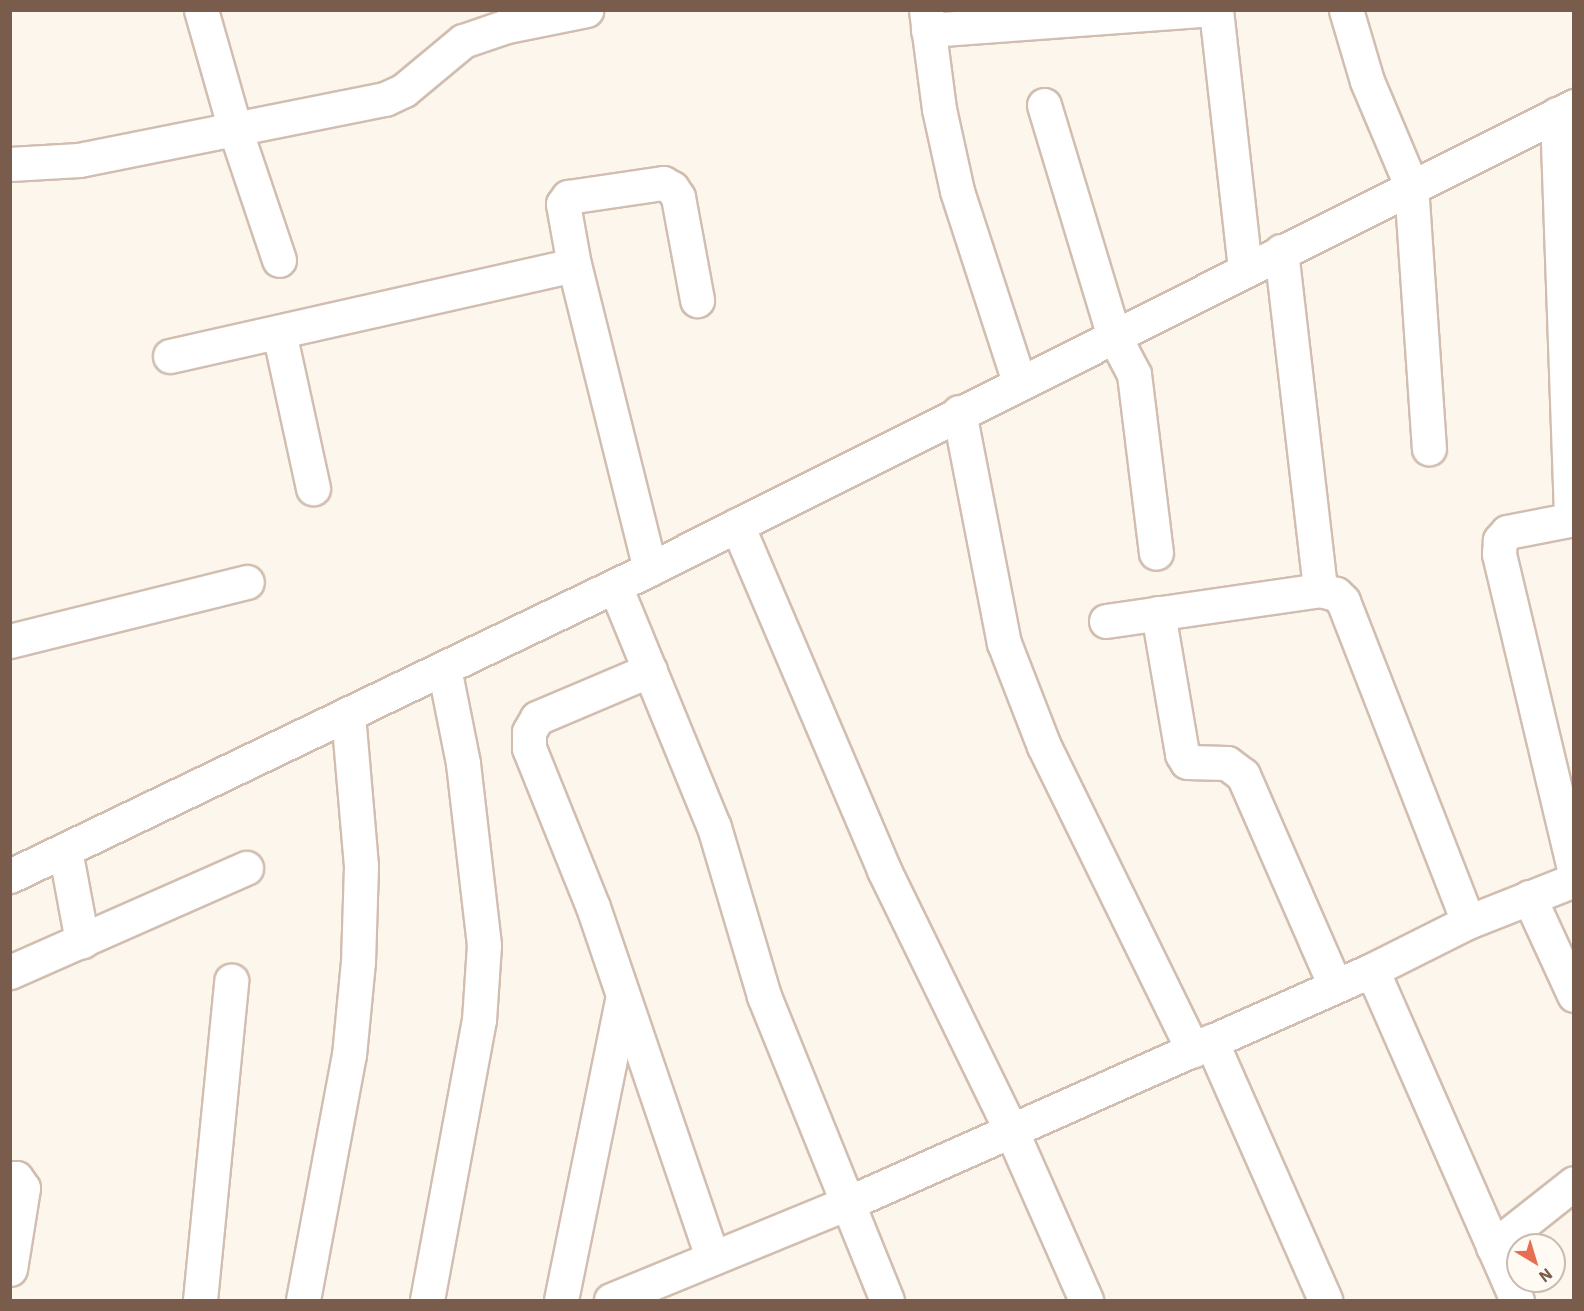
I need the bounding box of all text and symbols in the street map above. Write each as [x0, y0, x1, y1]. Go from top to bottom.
north arrow [1506, 1233, 1566, 1293]
text: N [1535, 1264, 1557, 1287]

